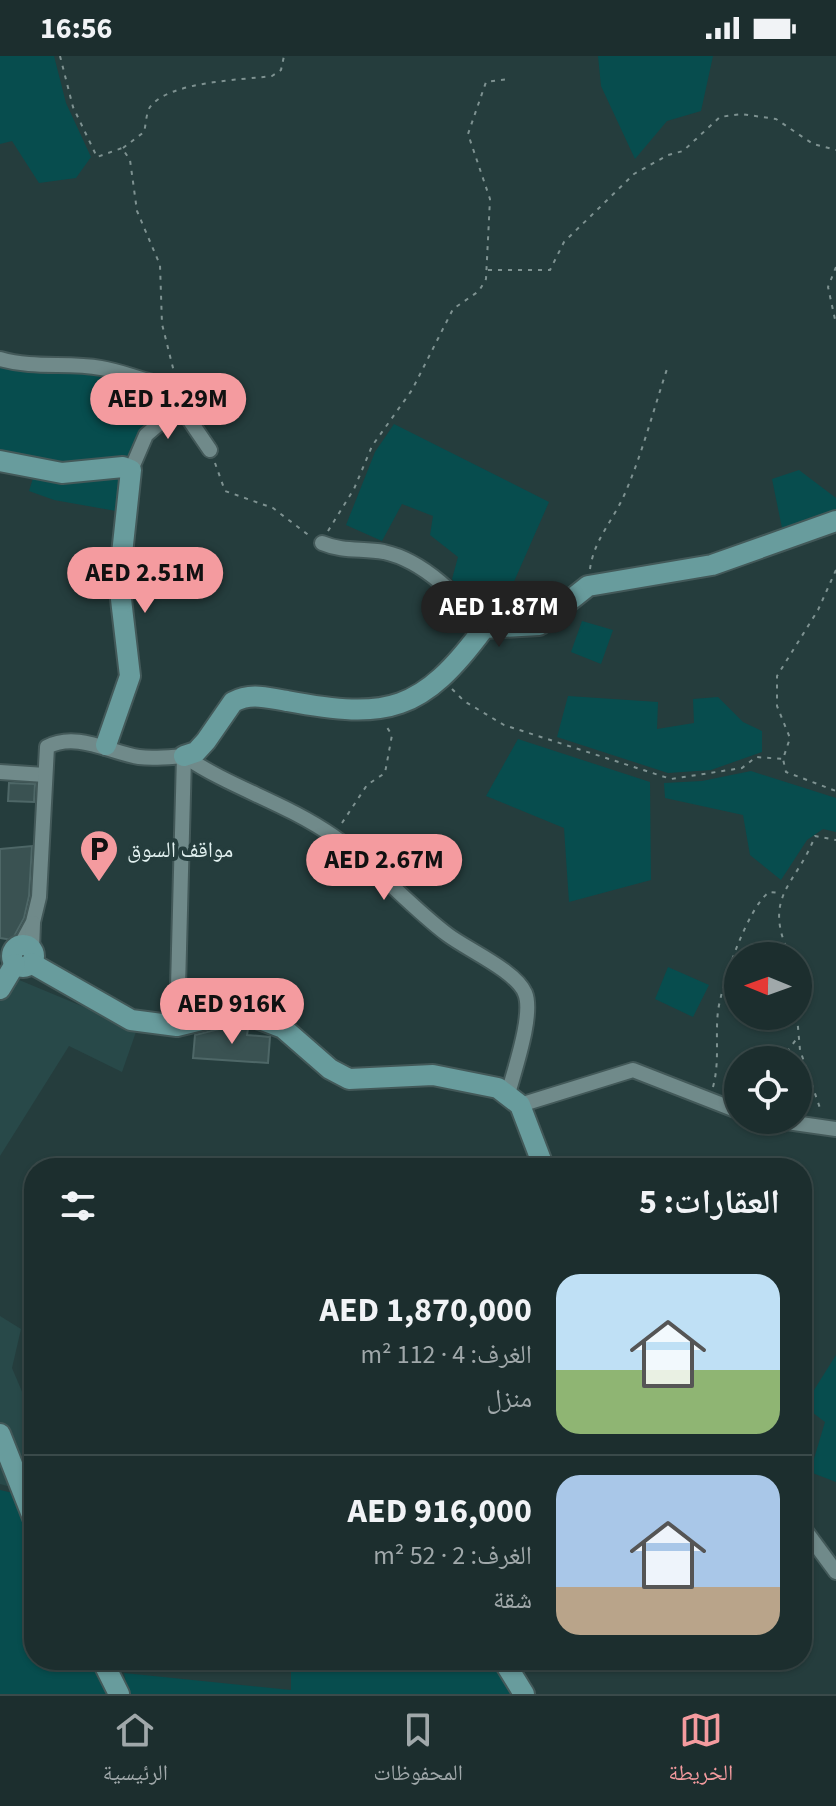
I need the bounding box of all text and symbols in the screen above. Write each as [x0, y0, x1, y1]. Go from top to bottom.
text: 16:56 [40, 7, 112, 50]
pin: AED 1.29M [76, 373, 260, 441]
text: AED 1.29M [108, 380, 228, 417]
pin: AED 2.51M [53, 547, 237, 615]
text: AED 2.51M [85, 554, 205, 591]
pin: AED 1.87M [407, 581, 591, 649]
text: AED 1.87M [439, 588, 559, 625]
parking icon: مواقف السوق [78, 828, 120, 883]
place label: مواقف السوق [127, 834, 233, 866]
pin: AED 2.67M [292, 834, 476, 902]
text: AED 2.67M [324, 841, 444, 878]
north arrow [724, 942, 812, 1030]
map controls [724, 942, 812, 1134]
pin: AED 916K [149, 978, 315, 1046]
text: AED 916K [178, 985, 286, 1022]
button: locate [724, 1046, 812, 1134]
text: العقارات: 5 [639, 1178, 780, 1227]
icon: filters [56, 1184, 100, 1228]
text: AED 1,870,000 [319, 1286, 532, 1335]
icon: home [620, 1306, 716, 1402]
text: الغرف: 4 · 112 m² [360, 1336, 532, 1373]
text: منزل [487, 1380, 532, 1417]
text: AED 916,000 [348, 1487, 532, 1536]
icon: home [620, 1507, 716, 1603]
text: الغرف: 2 · 52 m² [373, 1537, 532, 1574]
text: شقة [493, 1581, 532, 1618]
tab: الرئيسية [103, 1708, 168, 1794]
tab: المحفوظات [373, 1708, 463, 1794]
tab: الخريطة [668, 1708, 733, 1794]

